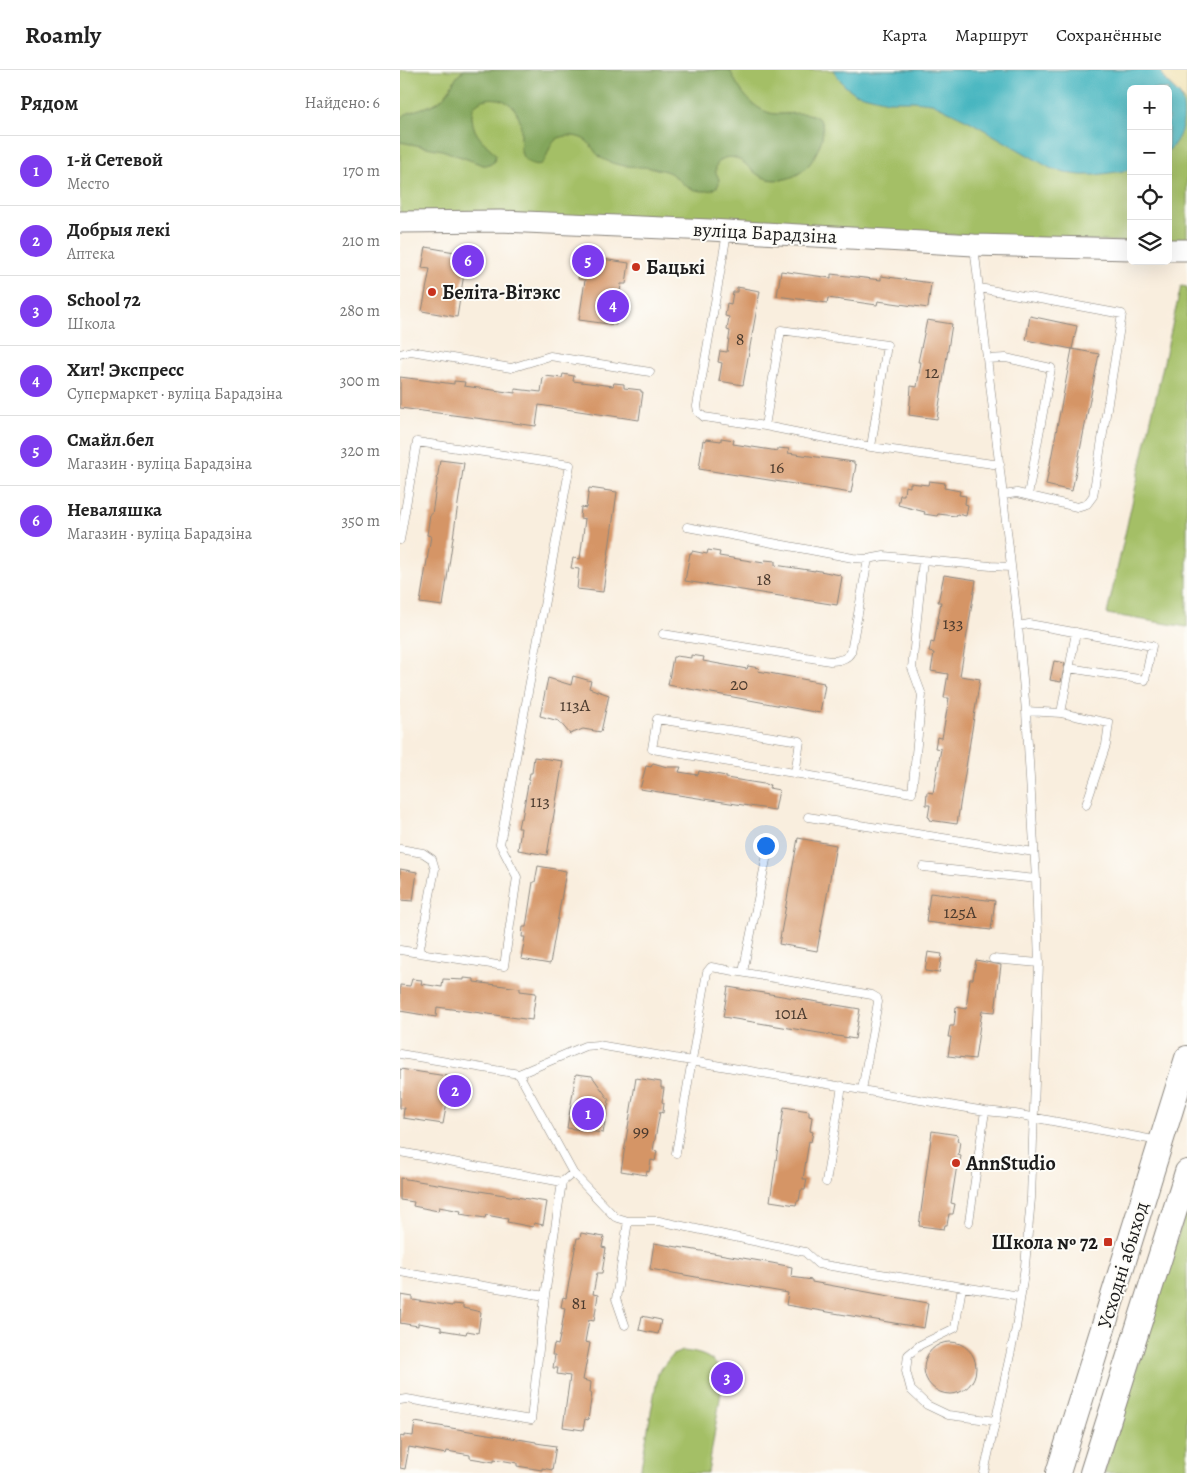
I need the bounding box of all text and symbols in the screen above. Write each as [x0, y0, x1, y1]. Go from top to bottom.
text: Roamly [25, 19, 101, 51]
text: Карта [882, 23, 927, 47]
text: Маршрут [955, 23, 1028, 47]
text: Сохранённые [1056, 23, 1162, 47]
map controls [1127, 85, 1172, 265]
button: + [1127, 85, 1172, 130]
text: Рядом [20, 89, 78, 117]
text: Найдено: 6 [305, 92, 380, 114]
button: − [1127, 130, 1172, 175]
text: 1-й Сетевой [67, 147, 163, 173]
text: 1 [33, 160, 39, 182]
text: 170 m [343, 160, 380, 182]
text: Место [67, 173, 110, 195]
button: locate [1127, 175, 1172, 220]
street label: вуліца Барадзіна [692, 216, 838, 250]
text: Добрыя лекі [67, 217, 170, 243]
button: layers [1127, 220, 1172, 265]
text: 2 [32, 230, 40, 252]
text: 210 m [342, 230, 380, 252]
pin: 6 [452, 242, 484, 280]
pin: 5 [572, 242, 604, 280]
text: Аптека [67, 243, 115, 265]
place label: Бацькі [646, 254, 705, 281]
marker: Бацькі [630, 261, 642, 273]
place label: Беліта-Вітэкс [442, 279, 561, 306]
marker: Беліта-Вітэкс [426, 286, 438, 298]
text: School 72 [67, 287, 141, 313]
pin: 4 [597, 287, 629, 325]
text: 3 [33, 300, 39, 322]
text: 280 m [340, 300, 380, 322]
text: Школа [67, 313, 115, 335]
house number: 8 [736, 327, 744, 351]
text: Хит! Экспресс [67, 357, 184, 383]
house number: 12 [925, 360, 940, 384]
text: 4 [32, 370, 40, 392]
text: 300 m [340, 370, 380, 392]
text: Супермаркет · вуліца Барадзіна [67, 383, 283, 405]
text: Смайл.бел [67, 427, 154, 453]
text: 5 [33, 440, 39, 462]
text: 320 m [341, 440, 380, 462]
text: Магазин · вуліца Барадзіна [67, 453, 252, 475]
house number: 16 [770, 455, 784, 479]
text: Неваляшка [67, 497, 162, 523]
text: 6 [32, 510, 40, 532]
text: 350 m [341, 510, 380, 532]
text: Магазин · вуліца Барадзіна [67, 523, 252, 545]
house number: 18 [757, 567, 771, 591]
house number: 133 [942, 611, 964, 635]
house number: 20 [730, 672, 748, 696]
house number: 113А [560, 693, 591, 717]
house number: 113 [530, 789, 550, 813]
your location [753, 833, 779, 859]
house number: 125А [944, 900, 977, 924]
house number: 101А [775, 1001, 808, 1025]
pin: 2 [439, 1072, 471, 1110]
pin: 1 [572, 1095, 604, 1133]
house number: 99 [633, 1119, 649, 1143]
place label: AnnStudio [965, 1150, 1056, 1177]
marker: AnnStudio [950, 1157, 962, 1169]
street label: Усходні абыход [1091, 1198, 1155, 1332]
place label: Школа № 72 [992, 1229, 1098, 1256]
marker: Школа № 72 [1102, 1236, 1114, 1248]
house number: 81 [572, 1291, 586, 1315]
pin: 3 [711, 1359, 743, 1397]

